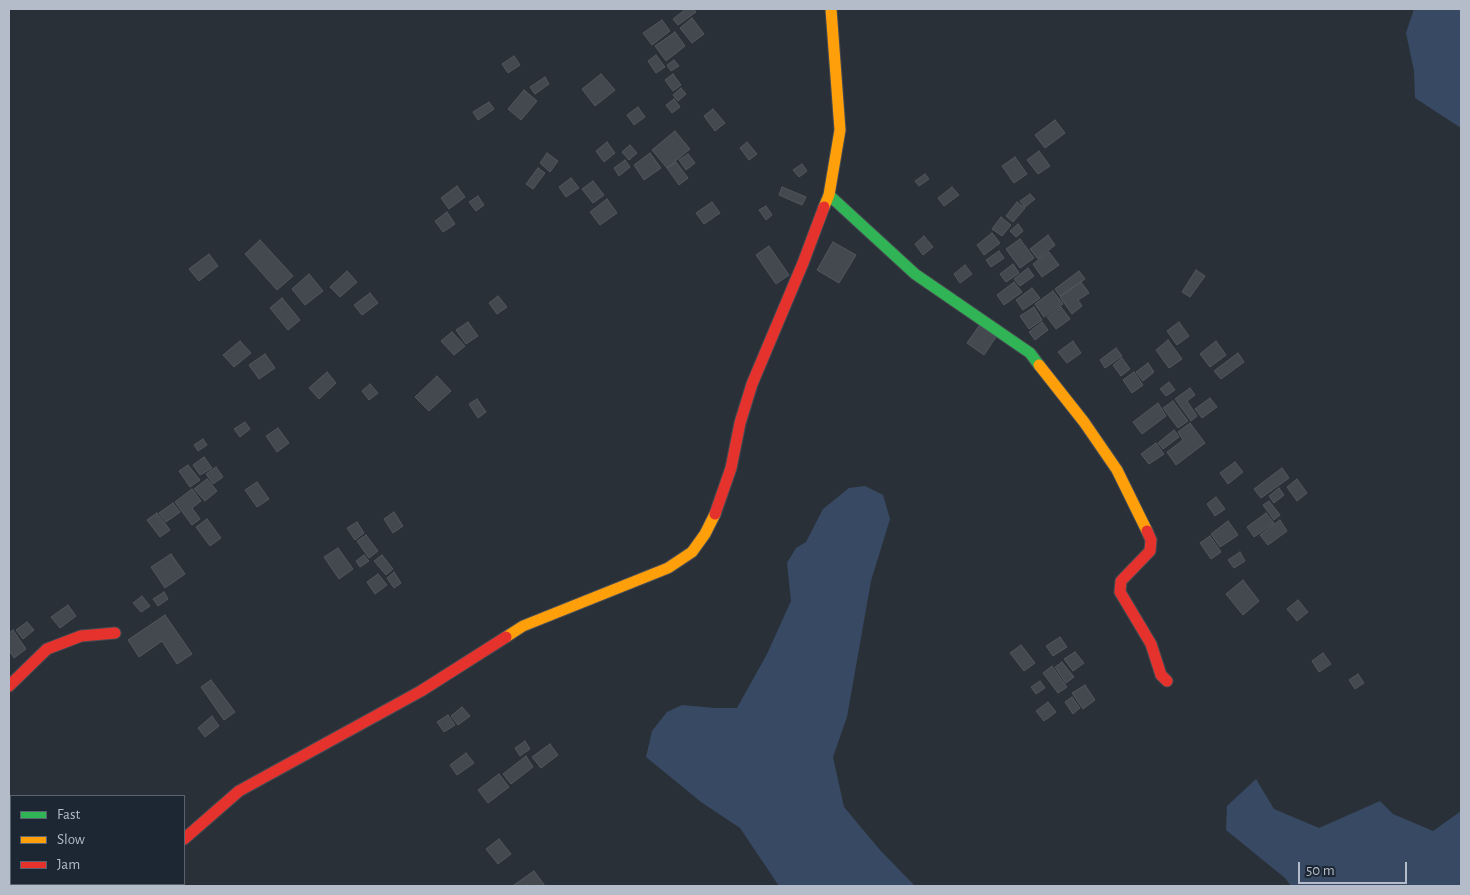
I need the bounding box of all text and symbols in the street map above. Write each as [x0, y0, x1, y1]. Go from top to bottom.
legend [10, 795, 185, 885]
text: Fast [57, 807, 80, 822]
text: Slow [57, 832, 85, 847]
scale bar [1300, 852, 1409, 884]
text: Jam [57, 857, 80, 872]
text: 50 m [1306, 863, 1335, 878]

